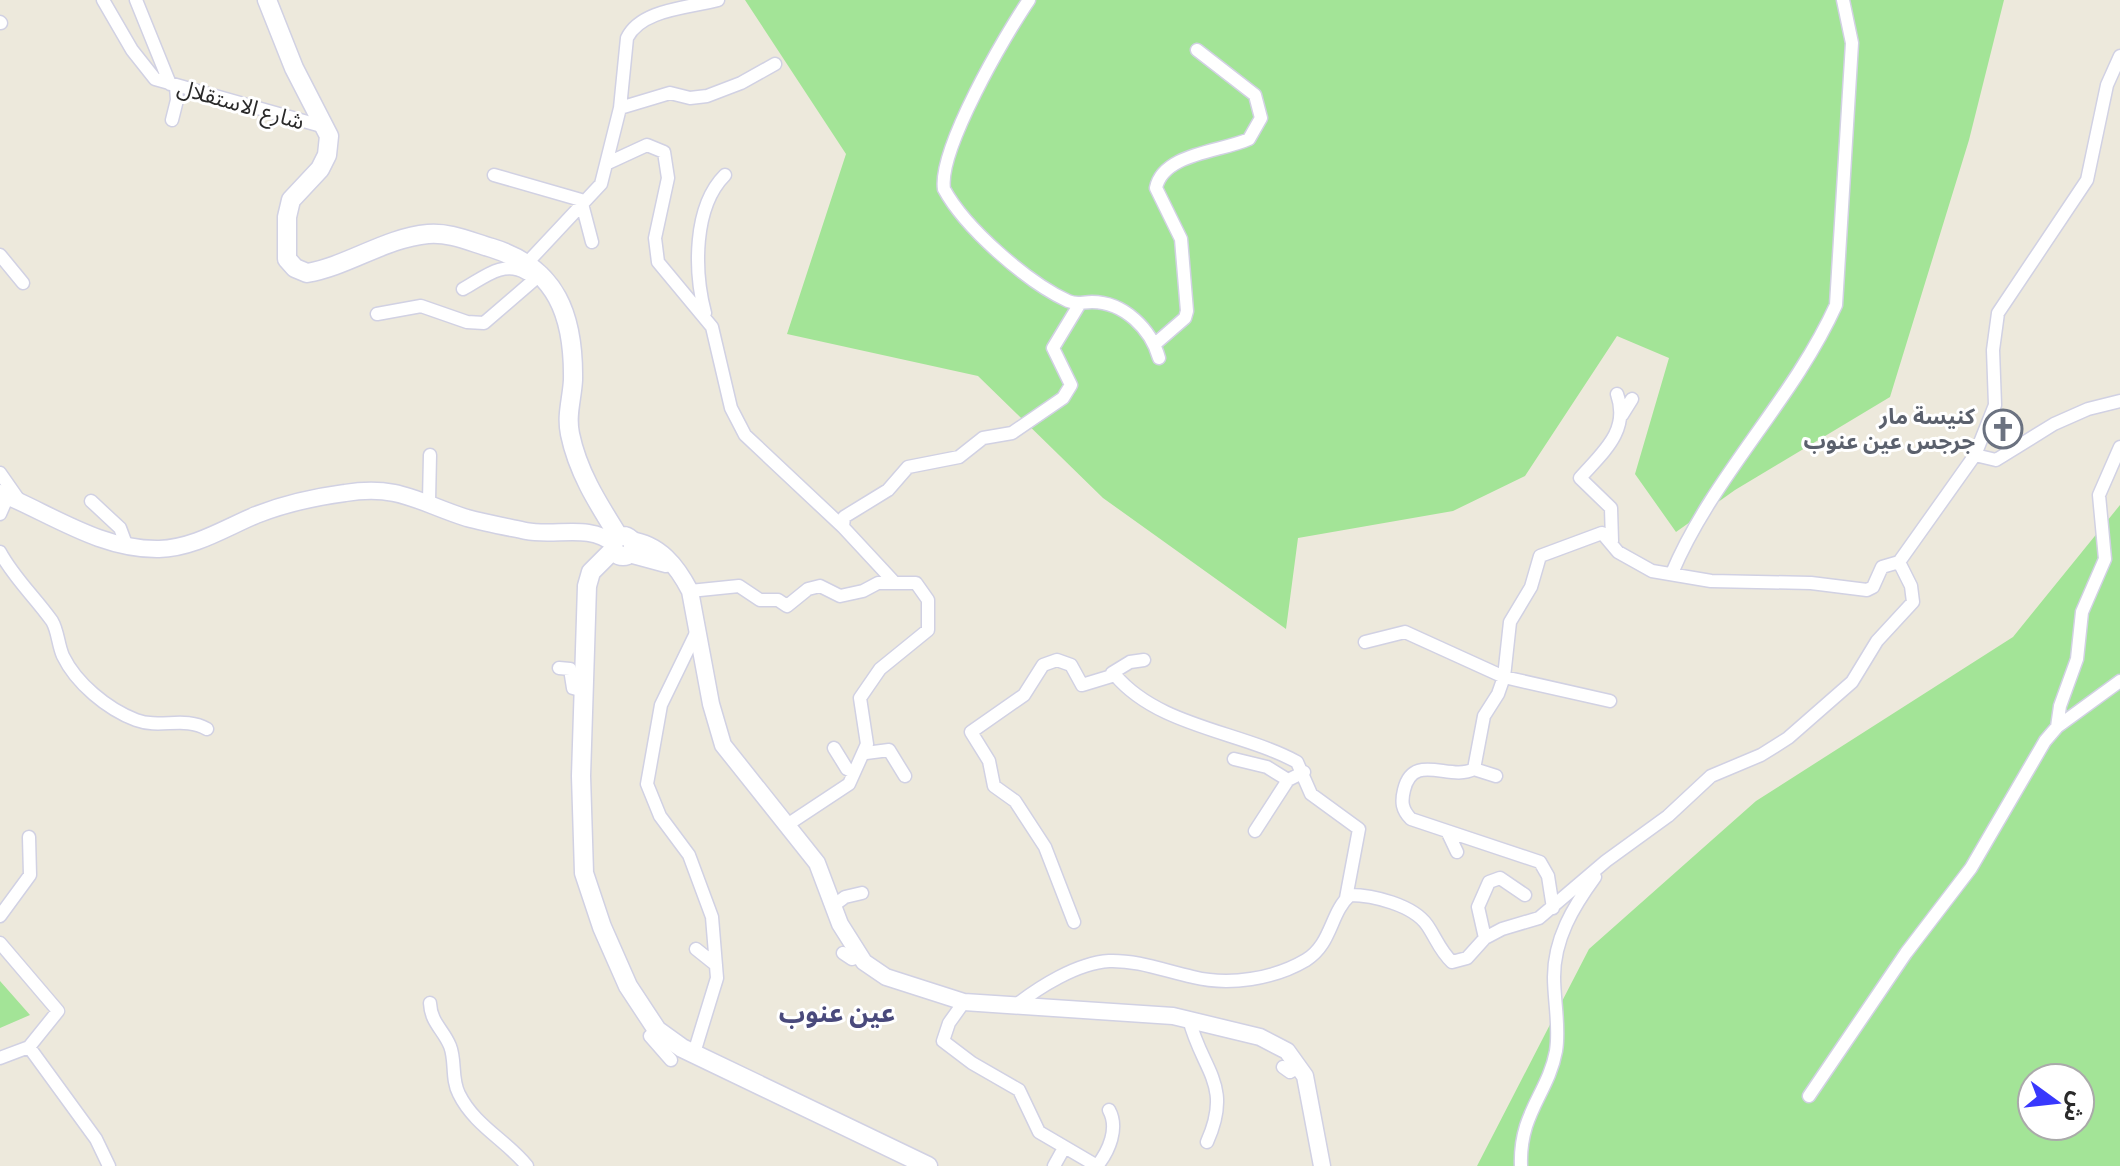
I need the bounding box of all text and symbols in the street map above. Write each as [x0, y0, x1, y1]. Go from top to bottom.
street label: شارع الاستقلال [174, 73, 308, 138]
place label: كنيسة مار جرجس عين عنوب [1803, 402, 1976, 454]
church icon: كنيسة مار جرجس عين عنوب [1982, 408, 2024, 450]
district label: عين عنوب [779, 996, 895, 1029]
north arrow [2016, 1062, 2096, 1142]
text: ش [2059, 1089, 2093, 1125]

